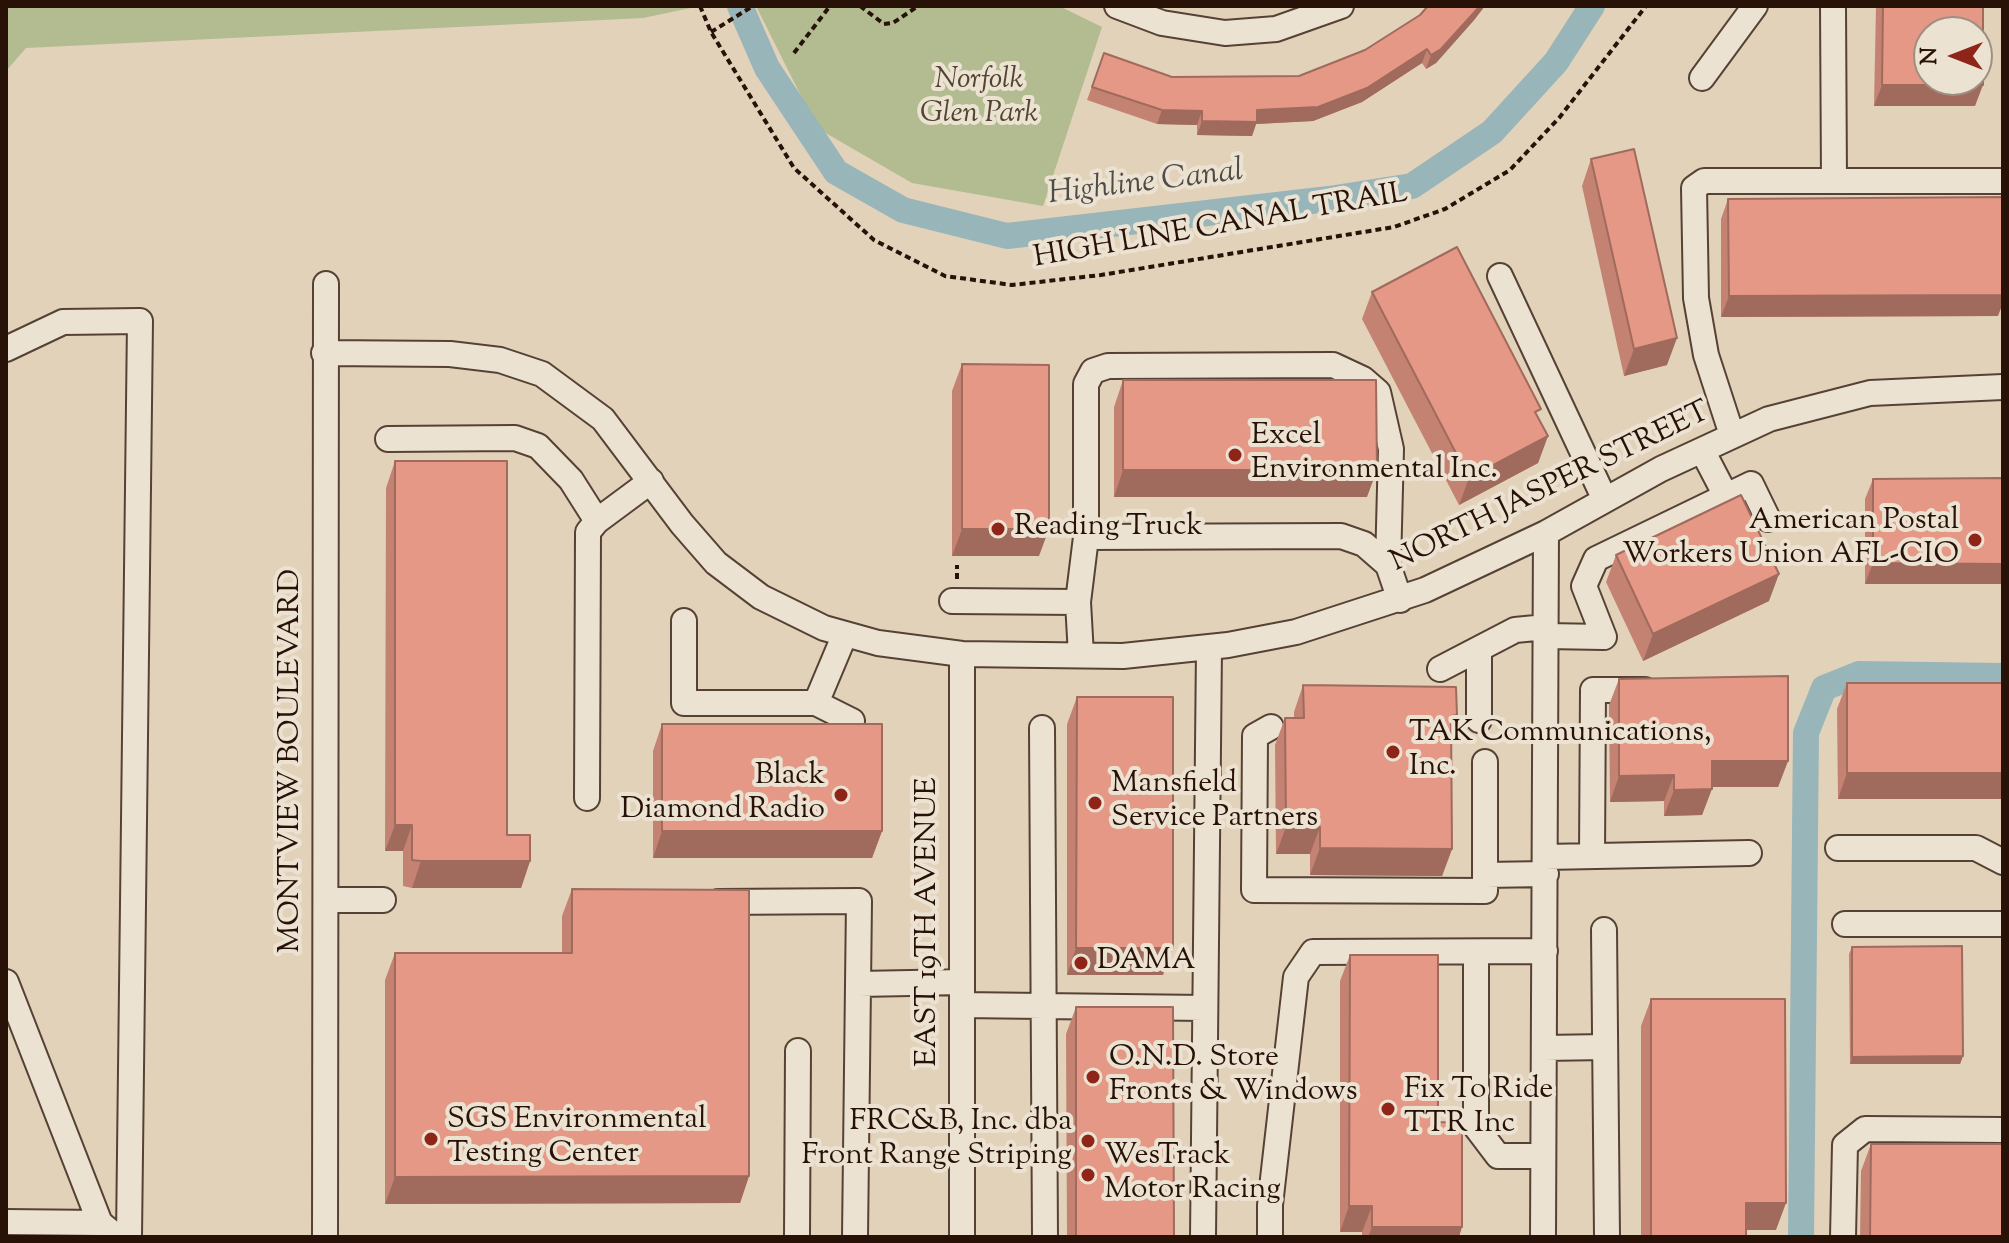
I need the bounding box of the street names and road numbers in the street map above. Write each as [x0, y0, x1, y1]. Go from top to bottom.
street label: HIGH LINE CANAL TRAIL [1031, 177, 1411, 279]
street label: NORTH JASPER STREET [1385, 396, 1717, 582]
street label: MONTVIEW BOULEVARD [275, 569, 311, 953]
street label: EAST 19TH AVENUE [912, 777, 948, 1067]

